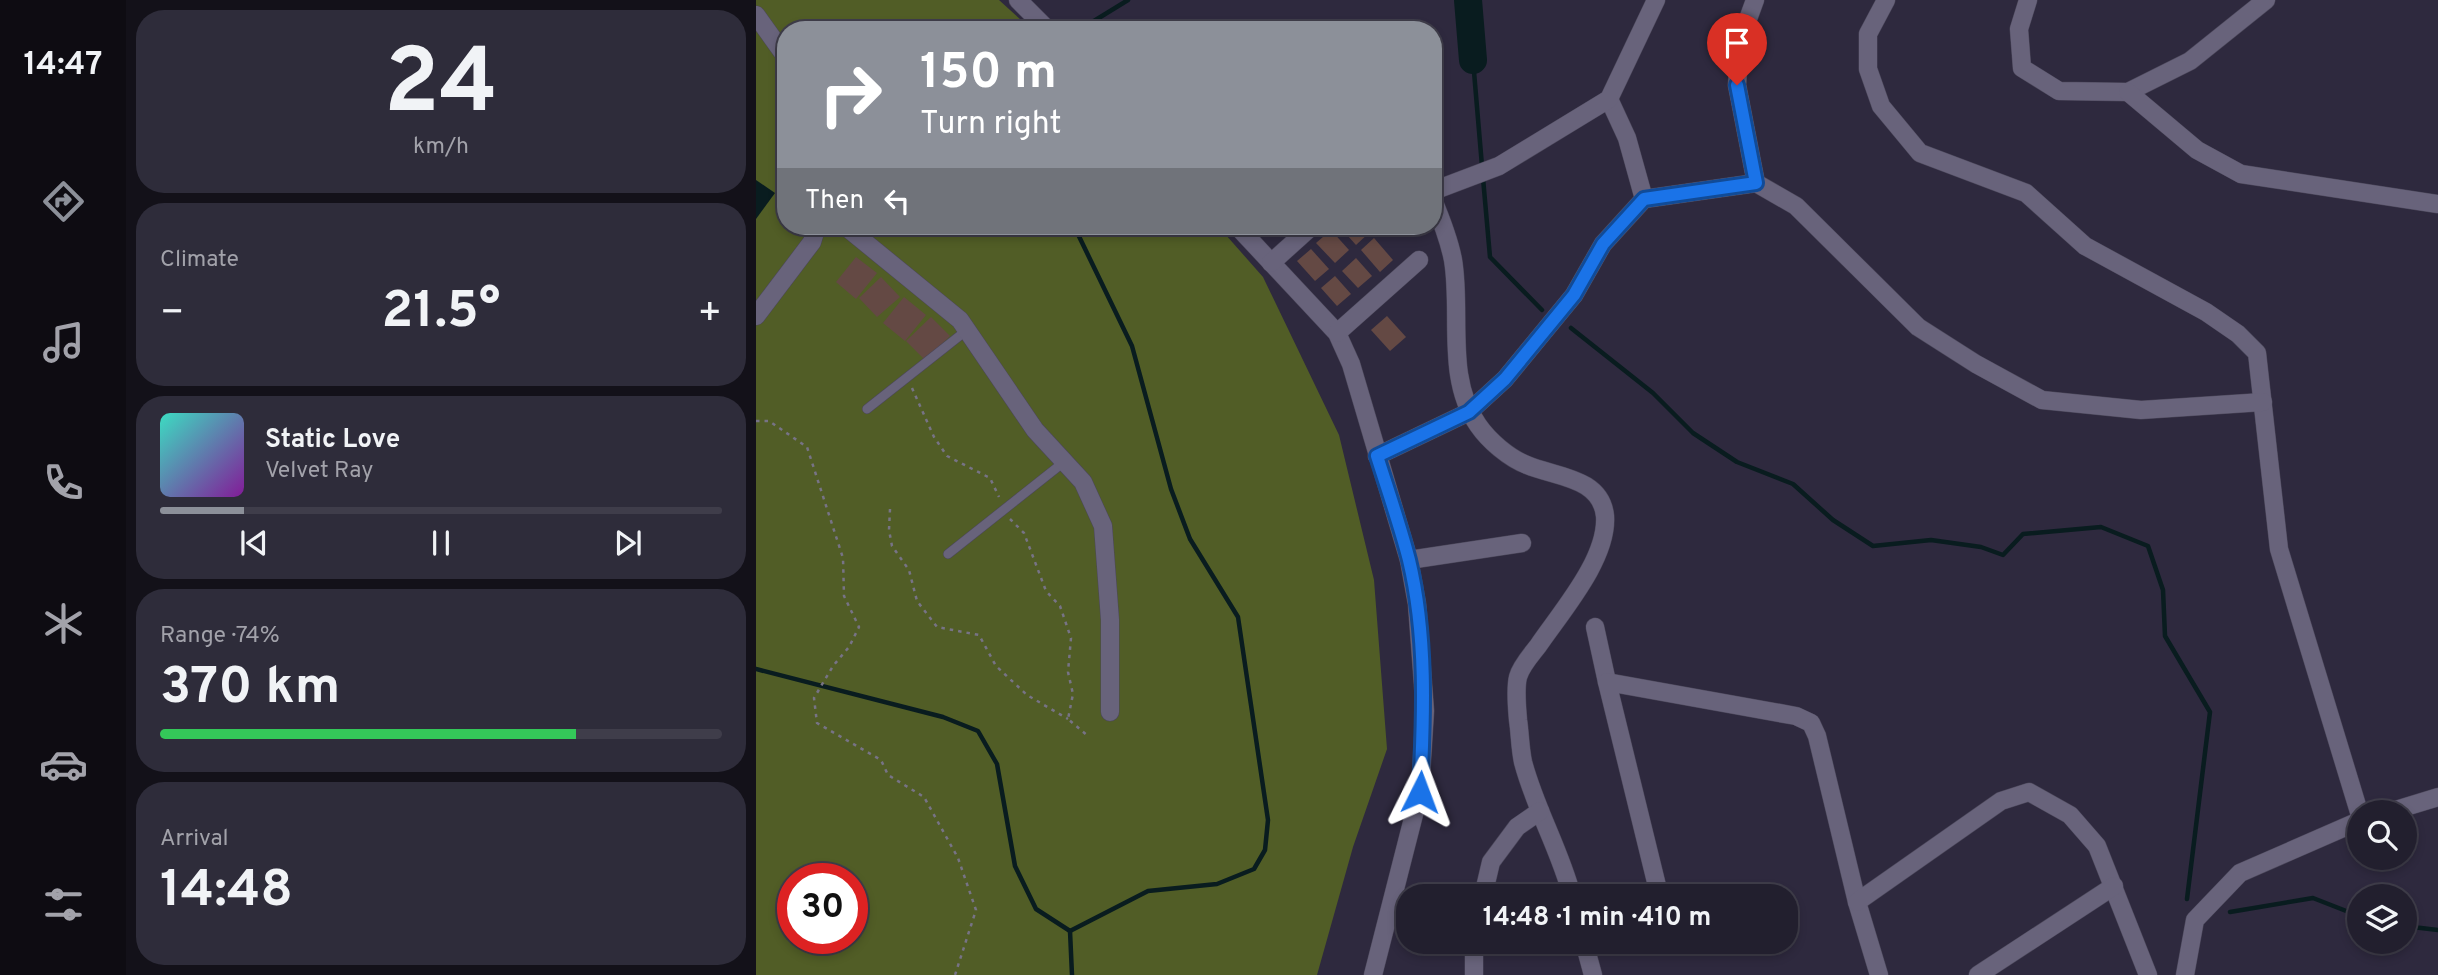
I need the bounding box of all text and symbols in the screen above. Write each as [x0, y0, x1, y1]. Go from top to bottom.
pin [1707, 13, 1767, 85]
icon: arrive [1718, 24, 1756, 62]
text: 24 [384, 30, 498, 145]
text: 150 m [920, 44, 1057, 106]
text: 14:47 [24, 46, 102, 86]
icon: right [805, 49, 896, 140]
text: Turn right [920, 105, 1062, 145]
text: km/h [413, 133, 469, 162]
icon: directions [39, 177, 88, 226]
icon: left [878, 182, 916, 220]
text: Then [805, 185, 864, 218]
text: Climate [160, 246, 239, 275]
text: 21.5° [382, 280, 500, 346]
text: − [160, 290, 185, 339]
text: + [697, 290, 722, 339]
icon: music [39, 318, 88, 367]
text: Static Love [265, 424, 400, 457]
text: Velvet Ray [265, 457, 373, 486]
icon: phone [39, 458, 88, 507]
icon: previous [235, 524, 273, 562]
icon: pause [422, 524, 460, 562]
icon: next [609, 524, 647, 562]
icon: climate [39, 599, 88, 648]
text: Range · 74% [160, 622, 280, 651]
text: 370 km [160, 656, 340, 722]
icon: car [39, 740, 88, 789]
position arrow [1383, 755, 1457, 829]
map controls [2347, 800, 2417, 954]
button: search [2347, 800, 2417, 870]
text: Arrival [160, 825, 229, 854]
text: 14:48 [160, 859, 293, 925]
speed limit sign: 30 [777, 863, 868, 954]
icon: filters [39, 880, 88, 929]
button: layers [2347, 884, 2417, 954]
text: 14:48 · 1 min · 410 m [1483, 902, 1711, 935]

